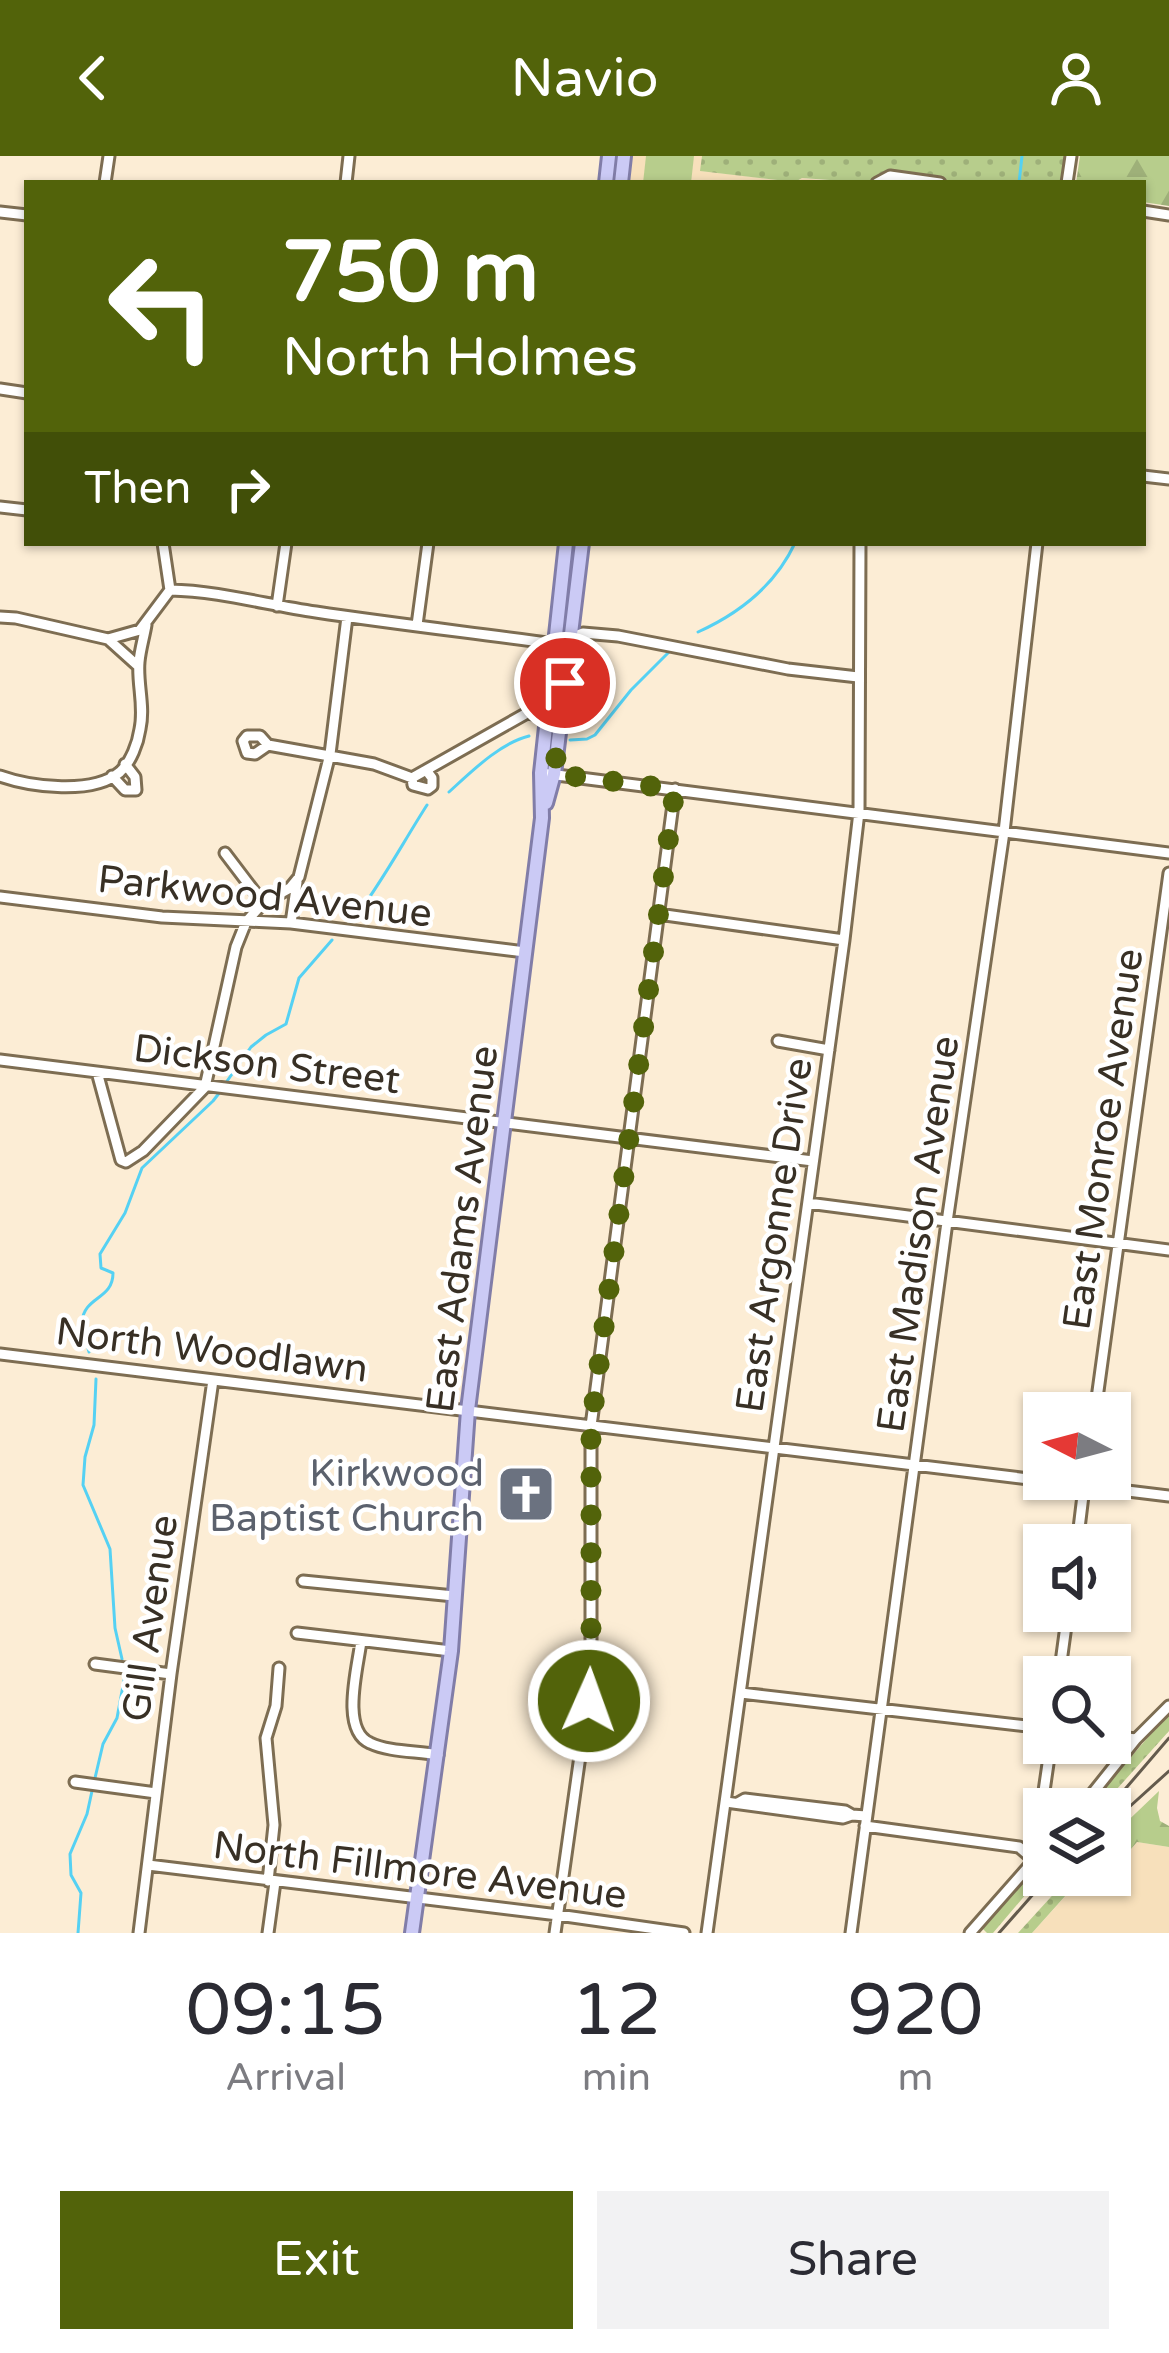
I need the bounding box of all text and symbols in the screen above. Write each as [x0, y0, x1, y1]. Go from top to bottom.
icon: back [60, 45, 126, 111]
icon: person [1043, 45, 1109, 111]
text: Navio [510, 46, 659, 111]
text: 750 m [282, 223, 539, 324]
icon: left [84, 228, 240, 384]
text: North Holmes [282, 325, 638, 390]
icon: right [215, 456, 281, 522]
text: Then [84, 462, 191, 516]
pin [514, 632, 616, 734]
icon: arrive [532, 650, 598, 716]
street label: Parkwood Avenue [95, 856, 434, 937]
street label: East Monroe Avenue [1053, 946, 1154, 1333]
street label: Dickson Street [131, 1025, 403, 1104]
street label: East Madison Avenue [867, 1033, 970, 1436]
street label: East Adams Avenue [417, 1043, 508, 1415]
street label: East Argonne Drive [726, 1055, 823, 1415]
street label: North Woodlawn [53, 1308, 370, 1393]
north arrow [1023, 1392, 1131, 1500]
map controls [1023, 1392, 1131, 1896]
place label: Kirkwood Baptist Church [209, 1450, 484, 1542]
church icon: Kirkwood Baptist Church [495, 1463, 557, 1525]
street label: Gill Avenue [113, 1512, 188, 1725]
button: sound [1023, 1524, 1131, 1632]
position arrow [526, 1638, 652, 1764]
button: search [1023, 1656, 1131, 1764]
button: layers [1023, 1788, 1131, 1896]
street label: North Fillmore Avenue [210, 1822, 629, 1919]
text: 09:15 [186, 1968, 385, 2055]
text: 12 [571, 1968, 662, 2055]
text: 920 [848, 1968, 983, 2055]
text: Arrival [225, 2054, 346, 2101]
text: min [582, 2054, 651, 2101]
text: m [897, 2054, 933, 2101]
button: Exit [60, 2191, 573, 2329]
button: Share [597, 2191, 1109, 2329]

